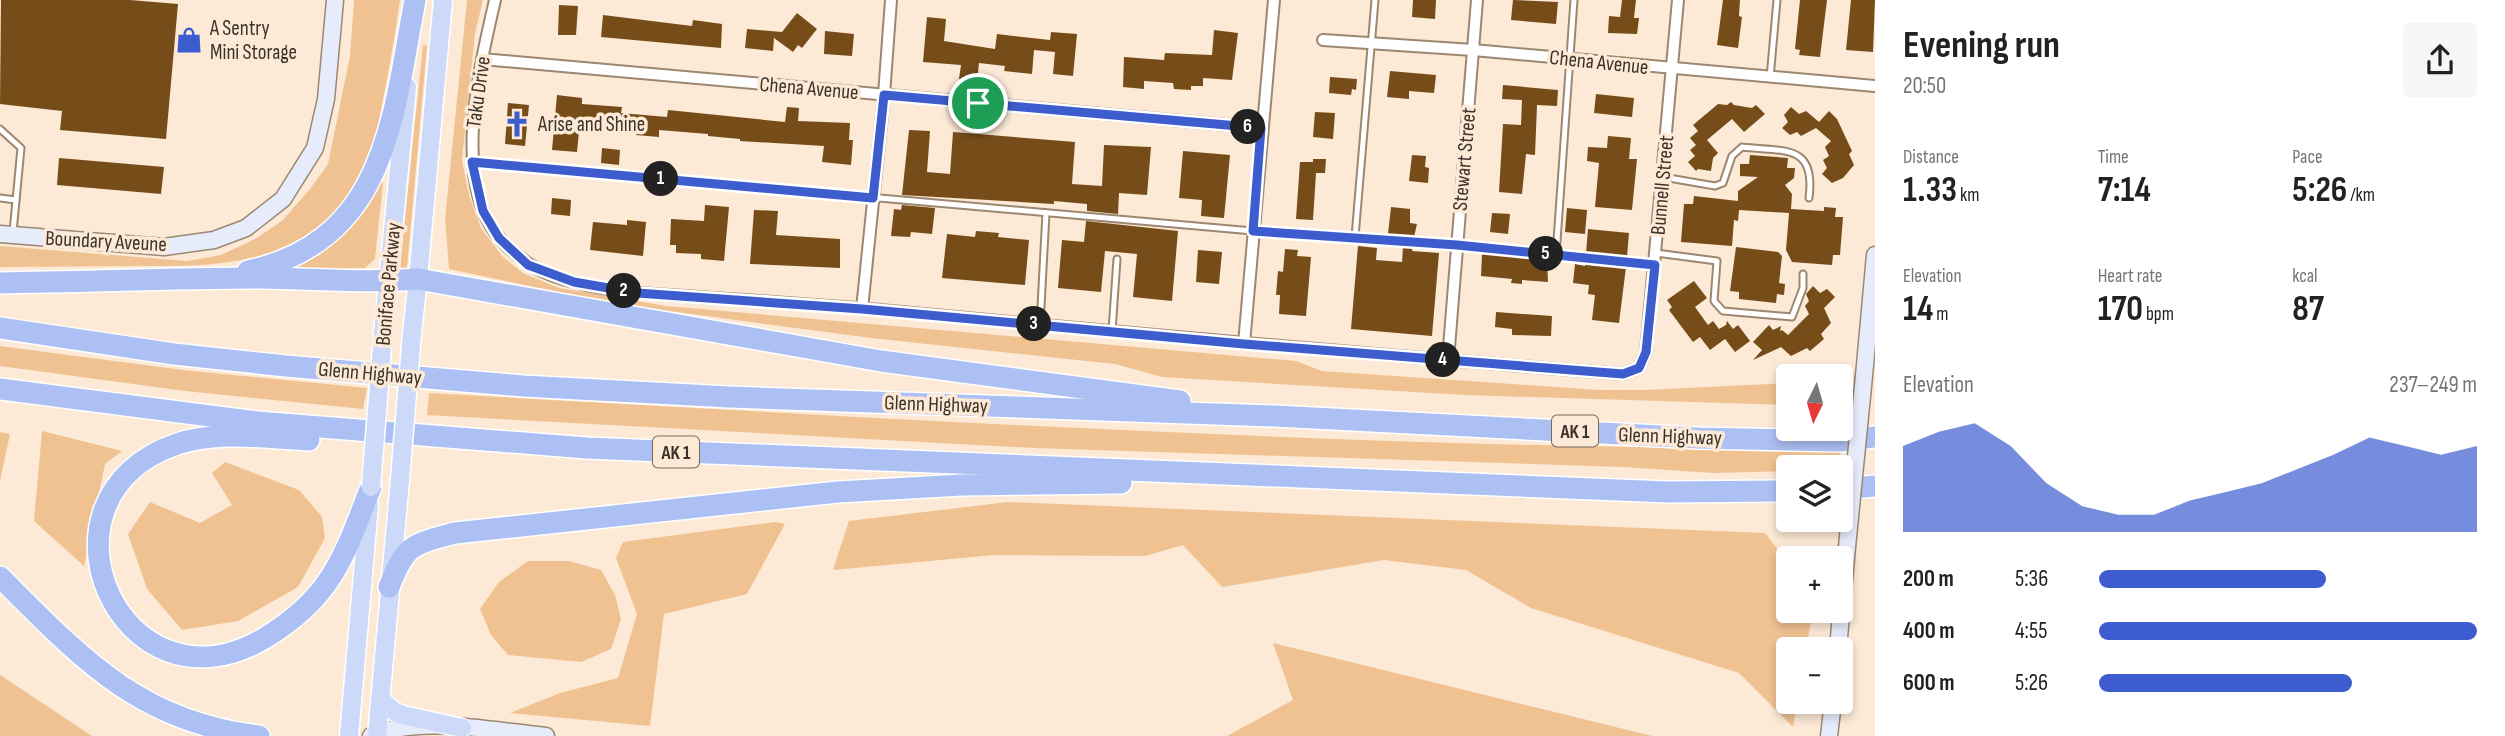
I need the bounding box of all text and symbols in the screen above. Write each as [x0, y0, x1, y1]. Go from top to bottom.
place label: A Sentry Mini Storage [209, 16, 297, 65]
text: Evening run [1903, 23, 2060, 68]
button: share [2403, 23, 2477, 97]
shop icon: A Sentry Mini Storage [174, 25, 204, 55]
street label: Chena Avenue [1548, 45, 1650, 80]
street label: Taku Drive [461, 55, 496, 129]
street label: Chena Avenue [758, 72, 860, 105]
text: 20:50 [1903, 72, 1946, 100]
pin [948, 73, 1008, 133]
icon: arrive [959, 84, 997, 122]
street label: Stewart Street [1448, 106, 1481, 212]
church icon: Arise and Shine [502, 109, 532, 139]
pin: 6 [1230, 110, 1266, 144]
place label: Arise and Shine [537, 112, 645, 137]
text: 6 [1243, 115, 1252, 138]
street label: Bunnell Street [1646, 134, 1679, 236]
text: Distance [1903, 146, 1959, 169]
text: Time [2098, 146, 2129, 169]
text: Pace [2292, 146, 2323, 169]
pin: 1 [644, 162, 678, 196]
text: 1 [657, 167, 664, 190]
text: 1.33 [1903, 169, 1957, 212]
text: 7:14 [2098, 169, 2151, 212]
text: 5:26 [2292, 169, 2347, 212]
text: km [1957, 184, 1979, 207]
text: /km [2347, 184, 2375, 207]
street label: Boniface Parkway [371, 222, 406, 347]
street label: Boundary Aveune [45, 226, 167, 257]
pin: 5 [1528, 236, 1564, 272]
text: 5 [1541, 242, 1550, 265]
text: Elevation [1903, 265, 1962, 288]
text: Heart rate [2098, 265, 2163, 288]
text: kcal [2292, 265, 2317, 288]
pin: 2 [606, 274, 642, 308]
text: 2 [619, 279, 628, 302]
text: 14 [1903, 288, 1933, 331]
text: 170 [2098, 288, 2143, 331]
text: 87 [2292, 288, 2324, 331]
text: m [1933, 303, 1949, 326]
text: bpm [2143, 303, 2174, 326]
pin: 3 [1016, 306, 1052, 342]
text: 3 [1029, 312, 1038, 335]
pin: 4 [1426, 342, 1460, 378]
text: 4 [1438, 348, 1447, 371]
street label: Glenn Highway [317, 357, 423, 390]
north arrow [1776, 364, 1853, 441]
map controls [1776, 364, 1853, 714]
text: Elevation [1903, 371, 1974, 399]
text: 237–249 m [2389, 371, 2477, 399]
street label: Glenn Highway [884, 390, 988, 419]
road number: AK 1 [1552, 416, 1598, 446]
street label: Glenn Highway [1618, 422, 1722, 451]
road number: AK 1 [653, 436, 699, 467]
button: layers [1776, 455, 1853, 532]
button: + [1776, 546, 1853, 623]
text: 200 m [1903, 565, 1954, 593]
text: 5:36 [2015, 565, 2048, 593]
text: 400 m [1903, 617, 1954, 645]
text: 4:55 [2015, 617, 2047, 645]
button: − [1776, 637, 1853, 714]
text: 600 m [1903, 669, 1955, 697]
text: 5:26 [2015, 669, 2048, 697]

